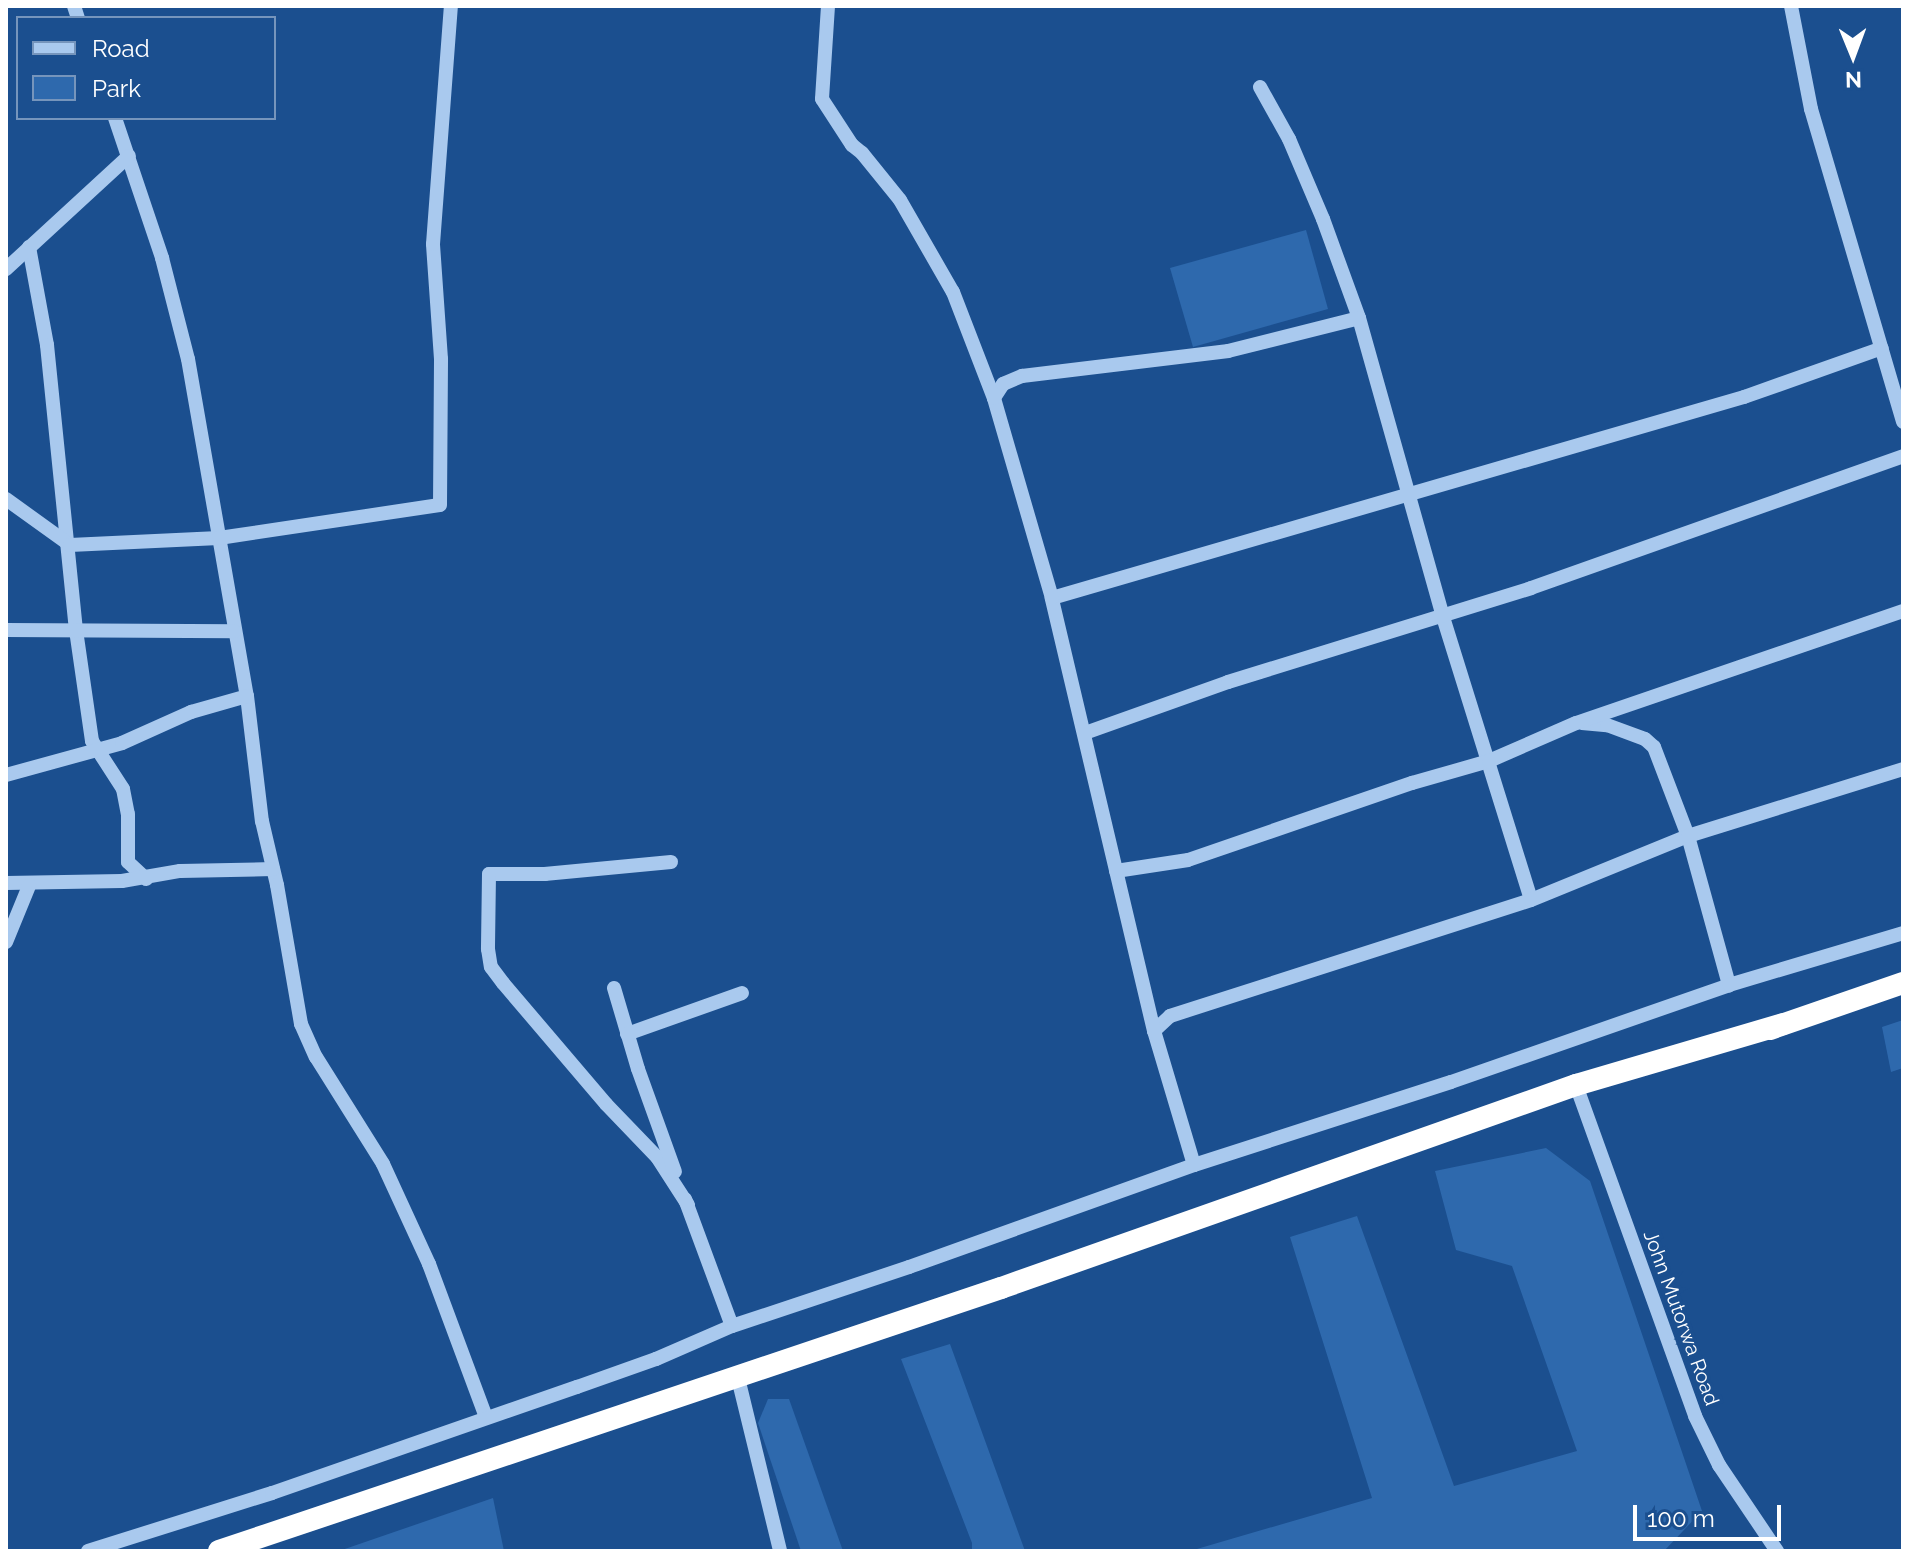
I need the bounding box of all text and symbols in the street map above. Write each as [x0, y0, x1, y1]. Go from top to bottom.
legend [16, 16, 276, 120]
north arrow [1813, 16, 1893, 96]
text: Road [92, 34, 150, 63]
text: N [1845, 67, 1862, 93]
text: Park [92, 74, 141, 103]
street label: John Mutorwa Road [1638, 1227, 1724, 1409]
scale bar [1637, 1489, 1785, 1539]
text: 100 m [1647, 1504, 1715, 1533]

